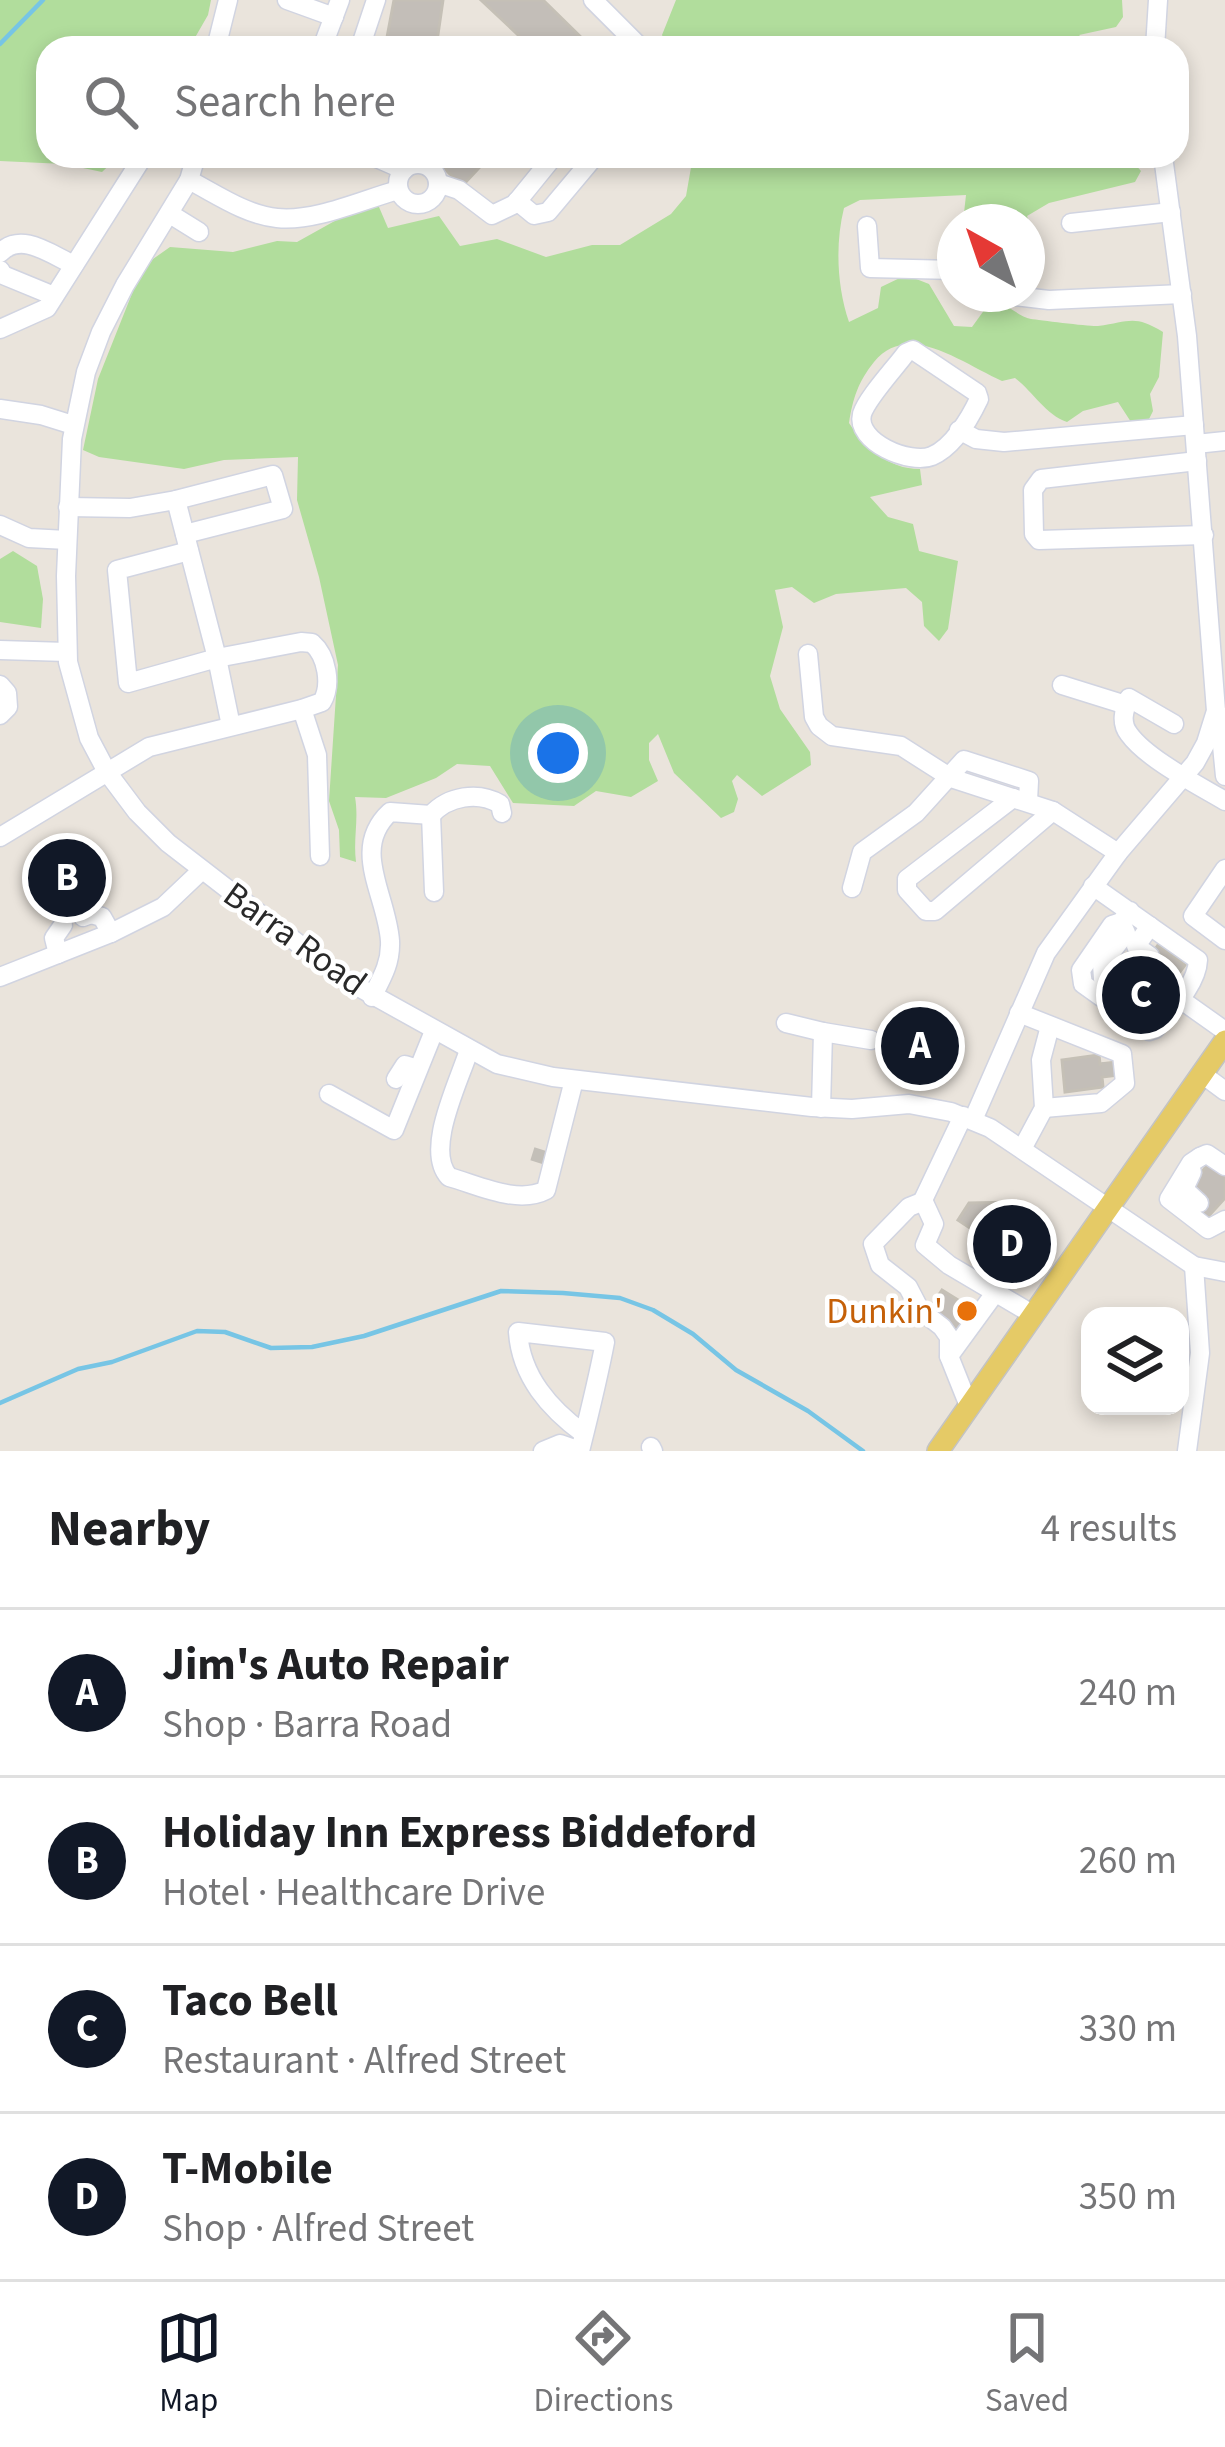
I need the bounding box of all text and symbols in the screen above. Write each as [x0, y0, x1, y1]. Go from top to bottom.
search box [36, 36, 1189, 168]
icon: search [78, 69, 144, 135]
text: Search here [174, 70, 396, 134]
north arrow [937, 204, 1045, 312]
your location [528, 723, 588, 783]
pin: B [28, 833, 106, 923]
street label: Barra Road [213, 870, 377, 1008]
pin: C [1102, 950, 1180, 1040]
pin: A [881, 1001, 959, 1091]
pin: D [973, 1199, 1051, 1289]
place label: Dunkin' [826, 1286, 943, 1337]
marker: Dunkin' [954, 1298, 980, 1324]
map controls [1081, 1307, 1189, 1415]
button: layers [1081, 1307, 1189, 1415]
text: Nearby [48, 1493, 210, 1565]
text: 4 results [1041, 1501, 1177, 1557]
text: Jim's Auto Repair [162, 1633, 509, 1697]
text: A [76, 1665, 98, 1721]
text: 240 m [1079, 1665, 1177, 1721]
text: Shop · Barra Road [162, 1697, 452, 1753]
text: Holiday Inn Express Biddeford [162, 1801, 757, 1865]
text: B [75, 1833, 99, 1889]
text: 260 m [1079, 1833, 1177, 1889]
text: Hotel · Healthcare Drive [162, 1865, 545, 1921]
text: Taco Bell [162, 1969, 338, 2033]
text: C [76, 2001, 98, 2057]
text: 330 m [1079, 2001, 1177, 2057]
text: Restaurant · Alfred Street [162, 2033, 566, 2089]
text: T-Mobile [162, 2137, 333, 2201]
text: D [75, 2169, 99, 2225]
text: 350 m [1079, 2169, 1177, 2225]
text: Shop · Alfred Street [162, 2201, 474, 2257]
tab: Map [156, 2305, 222, 2424]
tab: Directions [534, 2305, 673, 2424]
tab: Saved [985, 2305, 1069, 2424]

